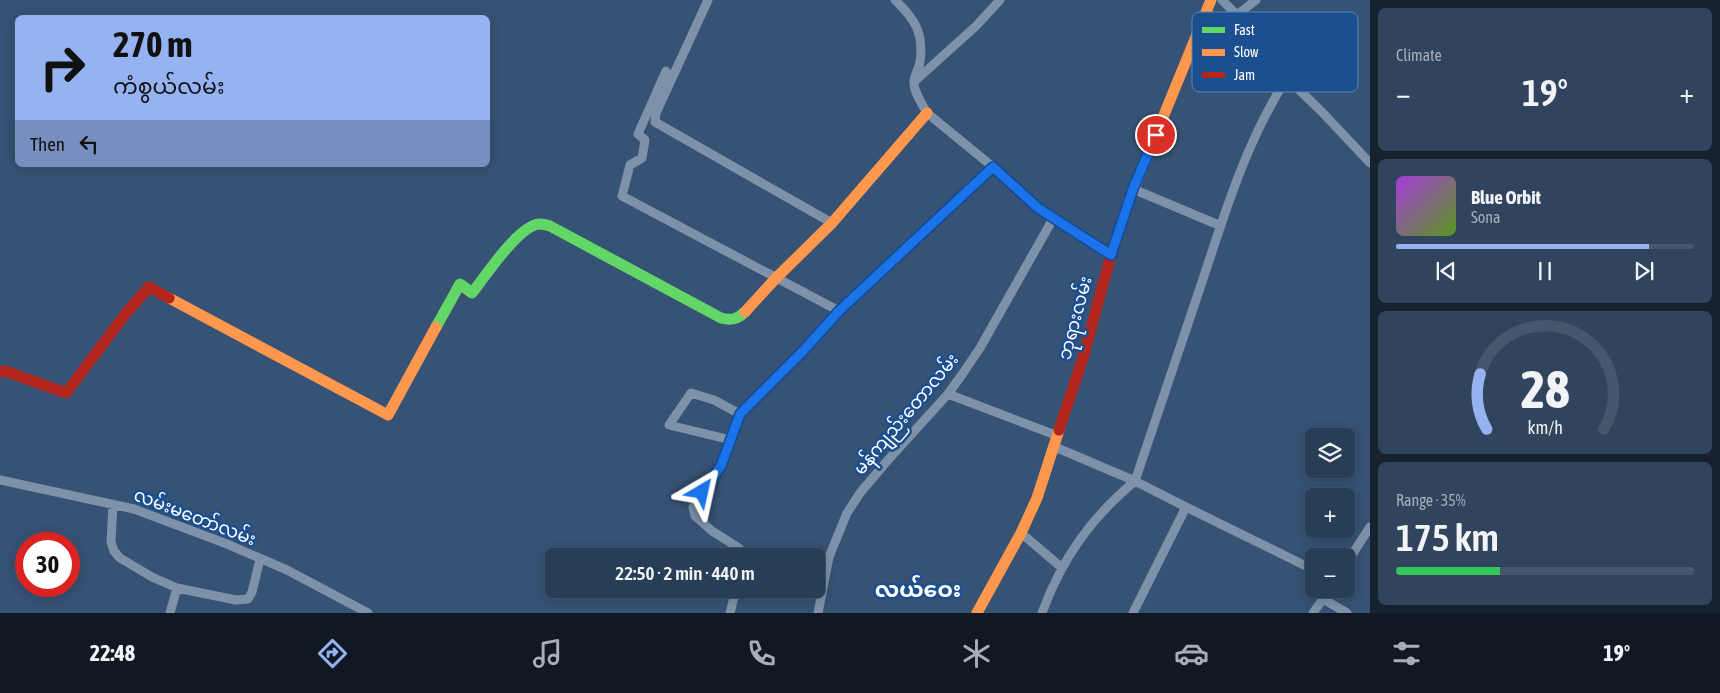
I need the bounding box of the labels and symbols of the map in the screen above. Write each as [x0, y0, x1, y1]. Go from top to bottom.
legend [1192, 12, 1358, 92]
text: Fast [1234, 22, 1255, 38]
text: Slow [1234, 44, 1259, 60]
text: Jam [1234, 67, 1255, 83]
pin [1135, 114, 1177, 156]
street label: ဘုရားလမ်း [1051, 273, 1101, 363]
street label: မန်ကျည်းတောလမ်း [847, 348, 966, 482]
position arrow [675, 465, 727, 517]
street label: လမ်းမတော်လမ်း [131, 482, 260, 549]
speed limit sign: 30 [15, 532, 80, 597]
district label: လယ်ဝေး [875, 574, 961, 602]

